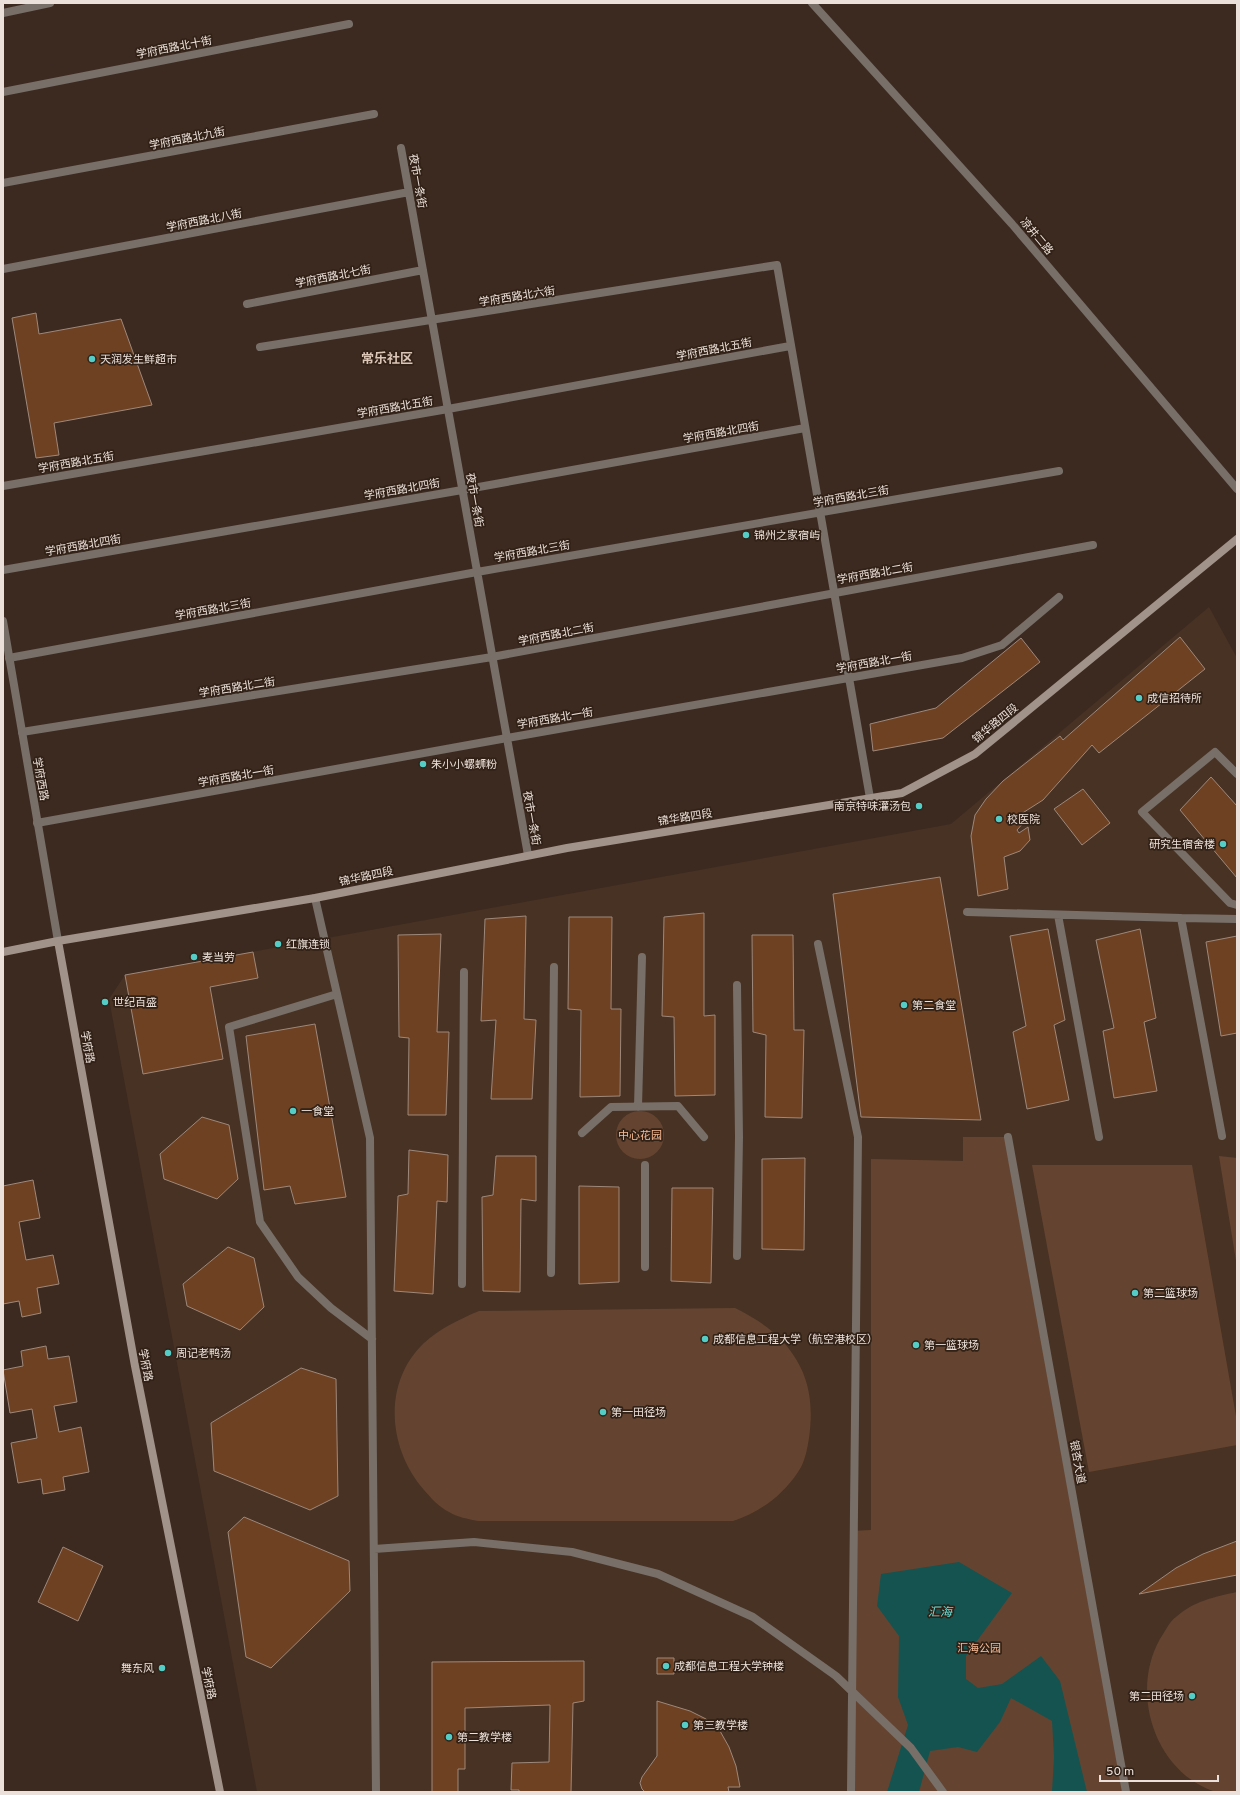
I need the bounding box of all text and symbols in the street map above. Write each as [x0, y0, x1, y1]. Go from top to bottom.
street label: 学府西路北十街 [135, 34, 213, 62]
street label: 学府西路北九街 [148, 125, 226, 153]
street label: 夜市一条街 [405, 153, 429, 209]
street label: 学府西路北八街 [165, 207, 243, 235]
street label: 凉井二路 [1017, 215, 1056, 258]
street label: 学府西路北七街 [294, 263, 372, 291]
street label: 学府西路北六街 [478, 284, 556, 310]
street label: 学府西路北五街 [675, 336, 753, 364]
district label: 常乐社区 [361, 351, 413, 368]
place label: 天润发生鲜超市 [100, 353, 177, 367]
marker: 天润发生鲜超市 [87, 354, 97, 364]
street label: 学府西路北五街 [356, 394, 434, 422]
street label: 学府西路北四街 [682, 419, 760, 447]
street label: 学府西路北五街 [37, 449, 115, 477]
street label: 夜市一条街 [462, 472, 486, 528]
street label: 学府西路北四街 [363, 476, 441, 504]
street label: 学府西路北三街 [812, 483, 890, 511]
place label: 锦州之家·宿屿 [754, 529, 820, 543]
marker: 锦州之家·宿屿 [741, 530, 751, 540]
street label: 学府西路北四街 [44, 532, 122, 560]
street label: 学府西路北三街 [493, 538, 571, 566]
street label: 学府西路北二街 [836, 560, 914, 588]
street label: 学府西路北三街 [174, 596, 252, 624]
street label: 学府西路北二街 [517, 621, 595, 649]
street label: 学府西路北一街 [835, 649, 913, 677]
street label: 学府西路北二街 [198, 675, 276, 701]
place label: 成信招待所 [1147, 692, 1202, 706]
marker: 成信招待所 [1134, 693, 1144, 703]
street label: 锦华路四段 [970, 701, 1021, 747]
street label: 学府西路北一街 [516, 705, 594, 733]
street label: 学府西路 [29, 756, 51, 802]
place label: 朱小小螺蛳粉 [431, 758, 497, 772]
marker: 朱小小螺蛳粉 [418, 759, 428, 769]
street label: 学府西路北一街 [197, 763, 275, 791]
street label: 夜市一条街 [519, 790, 543, 846]
place label: 南京特味灌汤包 [834, 800, 911, 814]
marker: 南京特味灌汤包 [914, 801, 924, 811]
street label: 锦华路四段 [657, 807, 713, 829]
place label: 校医院 [1007, 813, 1040, 827]
marker: 校医院 [994, 814, 1004, 824]
place label: 研究生宿舍楼 [1149, 838, 1215, 852]
marker: 研究生宿舍楼 [1218, 839, 1228, 849]
street label: 锦华路四段 [338, 864, 395, 890]
place label: 红旗连锁 [286, 938, 330, 952]
marker: 红旗连锁 [273, 939, 283, 949]
place label: 麦当劳 [202, 951, 235, 965]
marker: 麦当劳 [189, 952, 199, 962]
place label: 世纪百盛 [113, 996, 157, 1010]
marker: 世纪百盛 [100, 997, 110, 1007]
place label: 第二食堂 [912, 999, 956, 1013]
marker: 第二食堂 [899, 1000, 909, 1010]
street label: 学府路 [77, 1030, 97, 1065]
place label: 一食堂 [301, 1105, 334, 1119]
marker: 一食堂 [288, 1106, 298, 1116]
park label: 中心花园 [618, 1129, 662, 1143]
place label: 第二篮球场 [1143, 1287, 1198, 1301]
marker: 第二篮球场 [1130, 1288, 1140, 1298]
place label: 成都信息工程大学（航空港校区） [713, 1333, 878, 1347]
marker: 成都信息工程大学（航空港校区） [700, 1334, 710, 1344]
place label: 第一篮球场 [924, 1339, 979, 1353]
marker: 第一篮球场 [911, 1340, 921, 1350]
place label: 周记老鸭汤 [176, 1347, 231, 1361]
street label: 学府路 [135, 1348, 155, 1383]
marker: 周记老鸭汤 [163, 1348, 173, 1358]
place label: 第一田径场 [611, 1406, 666, 1420]
marker: 第一田径场 [598, 1407, 608, 1417]
street label: 银杏大道 [1066, 1439, 1088, 1485]
water label: 汇海 [928, 1605, 954, 1621]
park label: 汇海公园 [957, 1642, 1001, 1656]
place label: 成都信息工程大学钟楼 [674, 1660, 784, 1674]
marker: 成都信息工程大学钟楼 [661, 1661, 671, 1671]
place label: 舞东风 [121, 1662, 154, 1676]
marker: 舞东风 [157, 1663, 167, 1673]
street label: 学府路 [198, 1666, 218, 1701]
place label: 第二田径场 [1129, 1690, 1184, 1704]
marker: 第二田径场 [1187, 1691, 1197, 1701]
place label: 第三教学楼 [693, 1719, 748, 1733]
marker: 第三教学楼 [680, 1720, 690, 1730]
place label: 第二教学楼 [457, 1731, 512, 1745]
marker: 第二教学楼 [444, 1732, 454, 1742]
scale bar [1100, 1757, 1218, 1783]
text: 50 m [1106, 1764, 1134, 1780]

